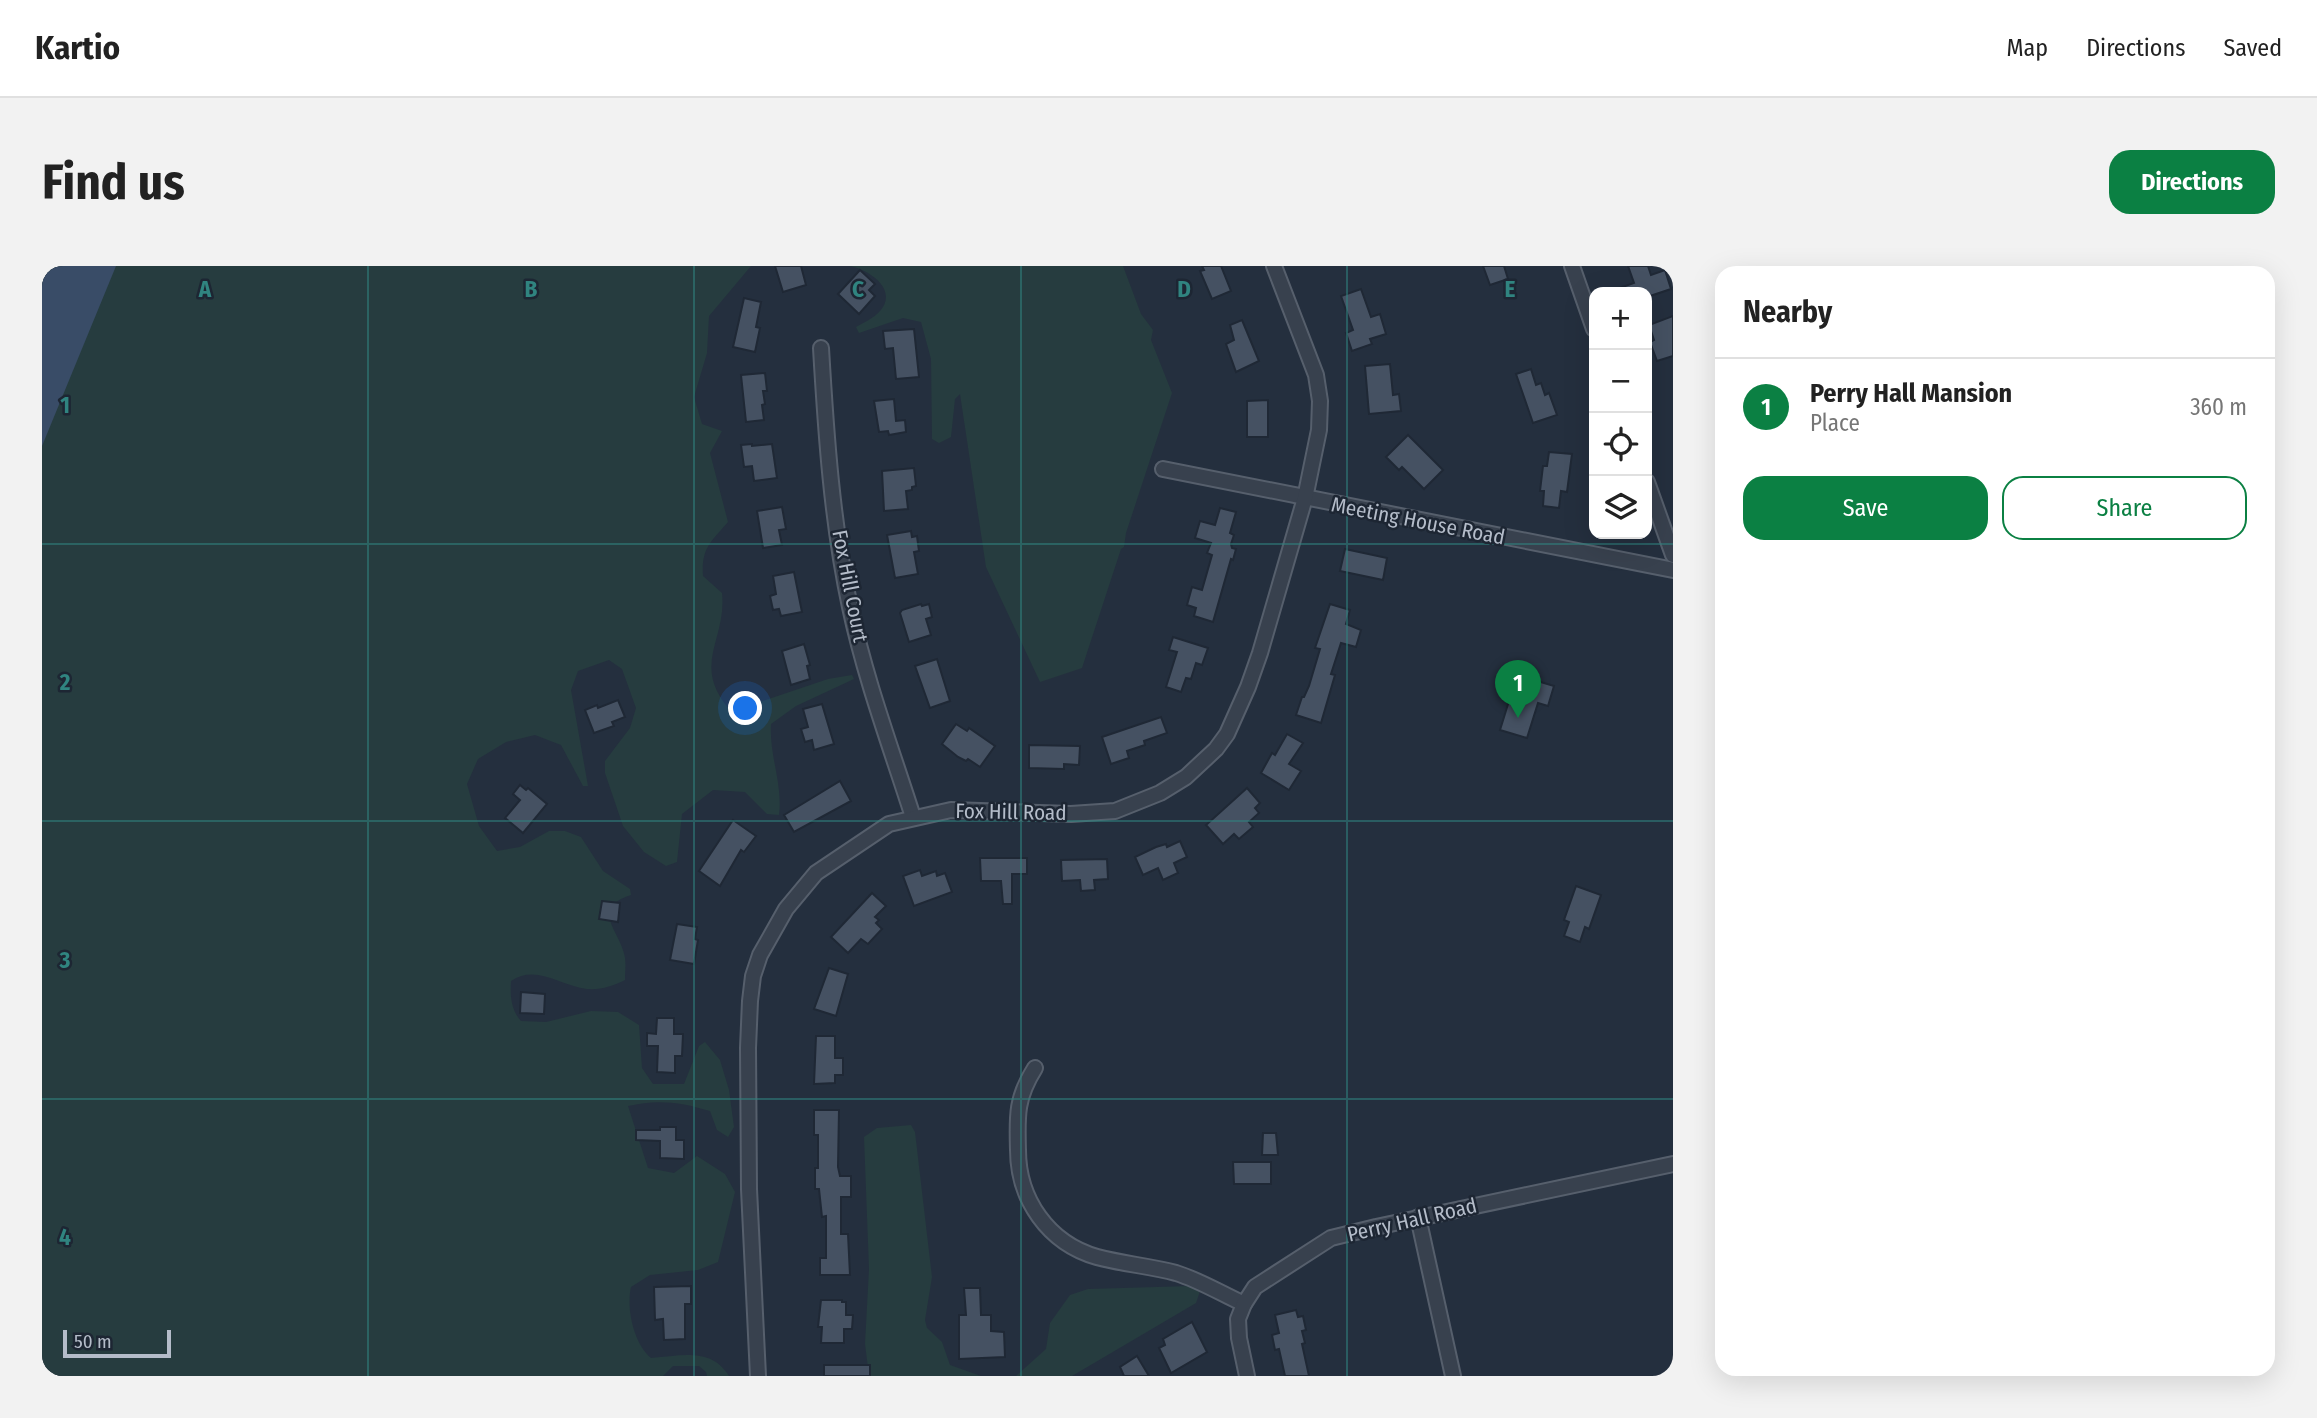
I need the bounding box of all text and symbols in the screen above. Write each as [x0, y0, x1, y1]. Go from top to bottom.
text: Kartio [35, 28, 120, 68]
text: Map [2007, 34, 2048, 62]
text: Directions [2086, 34, 2185, 62]
text: Saved [2223, 34, 2282, 62]
button: Directions [2109, 150, 2275, 214]
text: Find us [42, 153, 185, 212]
text: A [198, 275, 212, 303]
text: B [525, 275, 538, 303]
text: C [852, 275, 864, 303]
text: D [1177, 275, 1191, 303]
text: E [1505, 275, 1516, 303]
map controls [1589, 287, 1652, 539]
button: + [1589, 287, 1652, 350]
text: Nearby [1743, 294, 1832, 330]
button: − [1589, 350, 1652, 413]
text: Perry Hall Mansion [1810, 378, 2012, 409]
text: 1 [60, 391, 70, 419]
text: 1 [1761, 393, 1771, 421]
text: 360 m [2190, 393, 2247, 421]
text: Place [1810, 409, 1860, 437]
button: locate [1589, 413, 1652, 476]
button: layers [1589, 476, 1652, 539]
button: Save [1743, 476, 1988, 540]
button: Share [2002, 476, 2247, 540]
street label: Meeting House Road [1329, 491, 1507, 551]
street label: Fox Hill Court [826, 528, 874, 645]
pin: 1 [1495, 660, 1541, 718]
text: 2 [59, 668, 71, 696]
your location [728, 691, 762, 725]
street label: Fox Hill Road [955, 798, 1067, 826]
text: 3 [59, 946, 71, 974]
street label: Perry Hall Road [1345, 1192, 1479, 1248]
text: 4 [59, 1223, 71, 1251]
scale bar [63, 1327, 172, 1359]
text: 50 m [74, 1330, 112, 1353]

